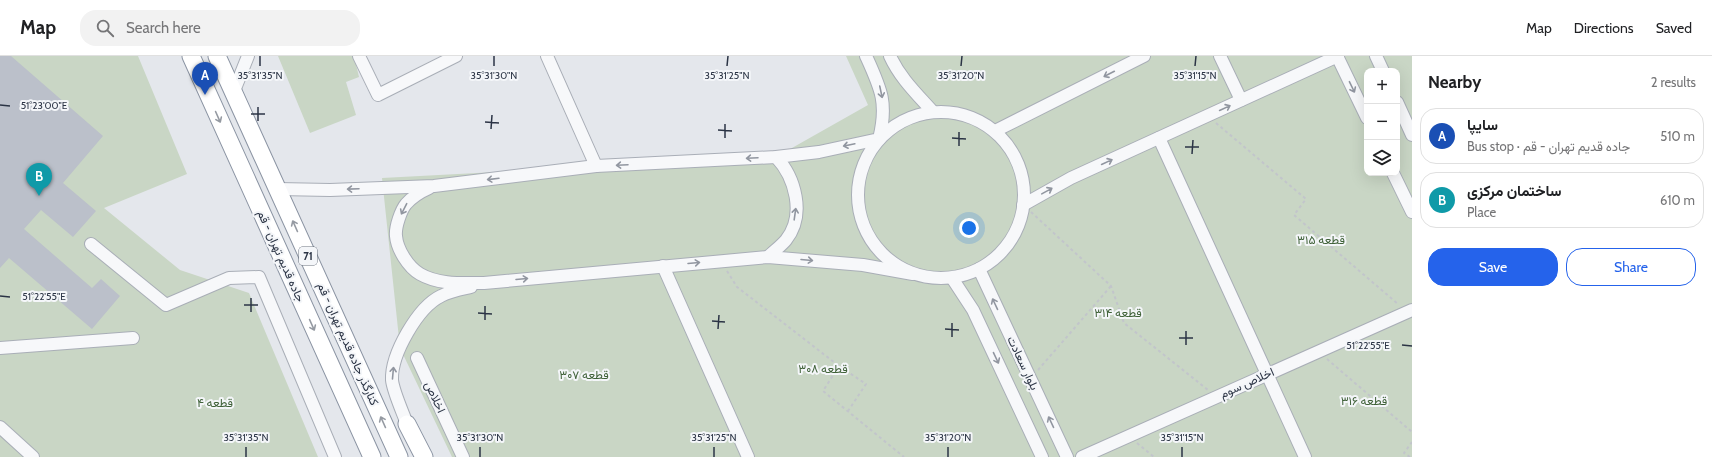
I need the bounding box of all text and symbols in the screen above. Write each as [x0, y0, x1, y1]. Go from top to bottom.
search box [80, 10, 360, 46]
text: Map [20, 16, 56, 39]
icon: search [94, 17, 116, 39]
text: Search here [126, 19, 201, 37]
text: Map [1526, 19, 1552, 37]
text: Directions [1574, 19, 1634, 37]
text: Saved [1656, 19, 1692, 37]
pin: A [192, 62, 218, 95]
map controls [1364, 68, 1400, 176]
button: + [1364, 68, 1400, 104]
text: 35°31'35"N [237, 69, 283, 82]
text: 35°31'30"N [471, 69, 517, 82]
text: 35°31'25"N [704, 69, 750, 82]
text: 35°31'20"N [938, 69, 984, 82]
text: 35°31'15"N [1173, 69, 1217, 82]
one-way arrow [1104, 70, 1116, 78]
text: Nearby [1428, 72, 1481, 92]
text: 2 results [1651, 74, 1696, 90]
one-way arrow [1349, 81, 1356, 93]
one-way arrow [877, 85, 885, 98]
text: 51°23'00"E [21, 99, 68, 112]
one-way arrow [1219, 104, 1231, 111]
button: − [1364, 104, 1400, 140]
one-way arrow [215, 111, 222, 123]
text: سایپا [1467, 116, 1498, 134]
text: A [1438, 128, 1446, 144]
text: 510 m [1660, 128, 1695, 144]
text: Bus stop · جاده قدیم تهران - قم [1467, 138, 1630, 154]
button: layers [1364, 140, 1400, 176]
one-way arrow [843, 142, 856, 150]
one-way arrow [746, 154, 759, 162]
one-way arrow [1100, 158, 1112, 165]
one-way arrow [616, 161, 629, 169]
pin: B [26, 163, 52, 196]
one-way arrow [487, 175, 500, 182]
text: ساختمان مرکزی [1467, 182, 1562, 200]
one-way arrow [347, 185, 360, 193]
one-way arrow [1041, 187, 1053, 195]
text: B [1438, 192, 1446, 208]
text: 610 m [1660, 192, 1695, 208]
one-way arrow [400, 203, 407, 215]
text: Place [1467, 204, 1496, 220]
street label: جاده قدیم تهران - قم [254, 207, 308, 305]
one-way arrow [791, 208, 799, 221]
your location [959, 218, 979, 238]
one-way arrow [291, 221, 298, 233]
park label: قطعه ۳۱۵ [1297, 232, 1345, 247]
road number: 71 [299, 247, 317, 265]
button: Save [1428, 248, 1558, 286]
button: Share [1566, 248, 1696, 286]
one-way arrow [800, 256, 813, 263]
one-way arrow [687, 260, 700, 267]
one-way arrow [515, 275, 528, 283]
street label: کنارگذر جاده قدیم تهران - قم [314, 280, 382, 408]
text: 51°22'55"E [22, 290, 66, 303]
one-way arrow [991, 298, 998, 310]
park label: قطعه ۳۱۴ [1094, 305, 1142, 320]
one-way arrow [309, 318, 316, 330]
street label: بلوار سعادت [1003, 333, 1043, 393]
text: 51°22'55"E [1346, 339, 1390, 352]
one-way arrow [993, 352, 1000, 364]
park label: قطعه ۳۰۸ [798, 361, 848, 376]
street label: اخلاص سوم [1217, 364, 1277, 402]
one-way arrow [389, 367, 396, 380]
park label: قطعه ۳۰۷ [559, 367, 609, 382]
street label: اخلاص [421, 379, 449, 415]
park label: قطعه ۳۱۶ [1341, 393, 1387, 408]
park label: قطعه ۴ [197, 395, 233, 410]
one-way arrow [378, 416, 386, 428]
one-way arrow [1046, 416, 1054, 428]
text: 35°31'35"N [223, 431, 269, 444]
text: 35°31'30"N [457, 431, 503, 444]
text: 35°31'25"N [691, 431, 737, 444]
text: 35°31'20"N [925, 431, 971, 444]
text: 35°31'15"N [1160, 431, 1204, 444]

